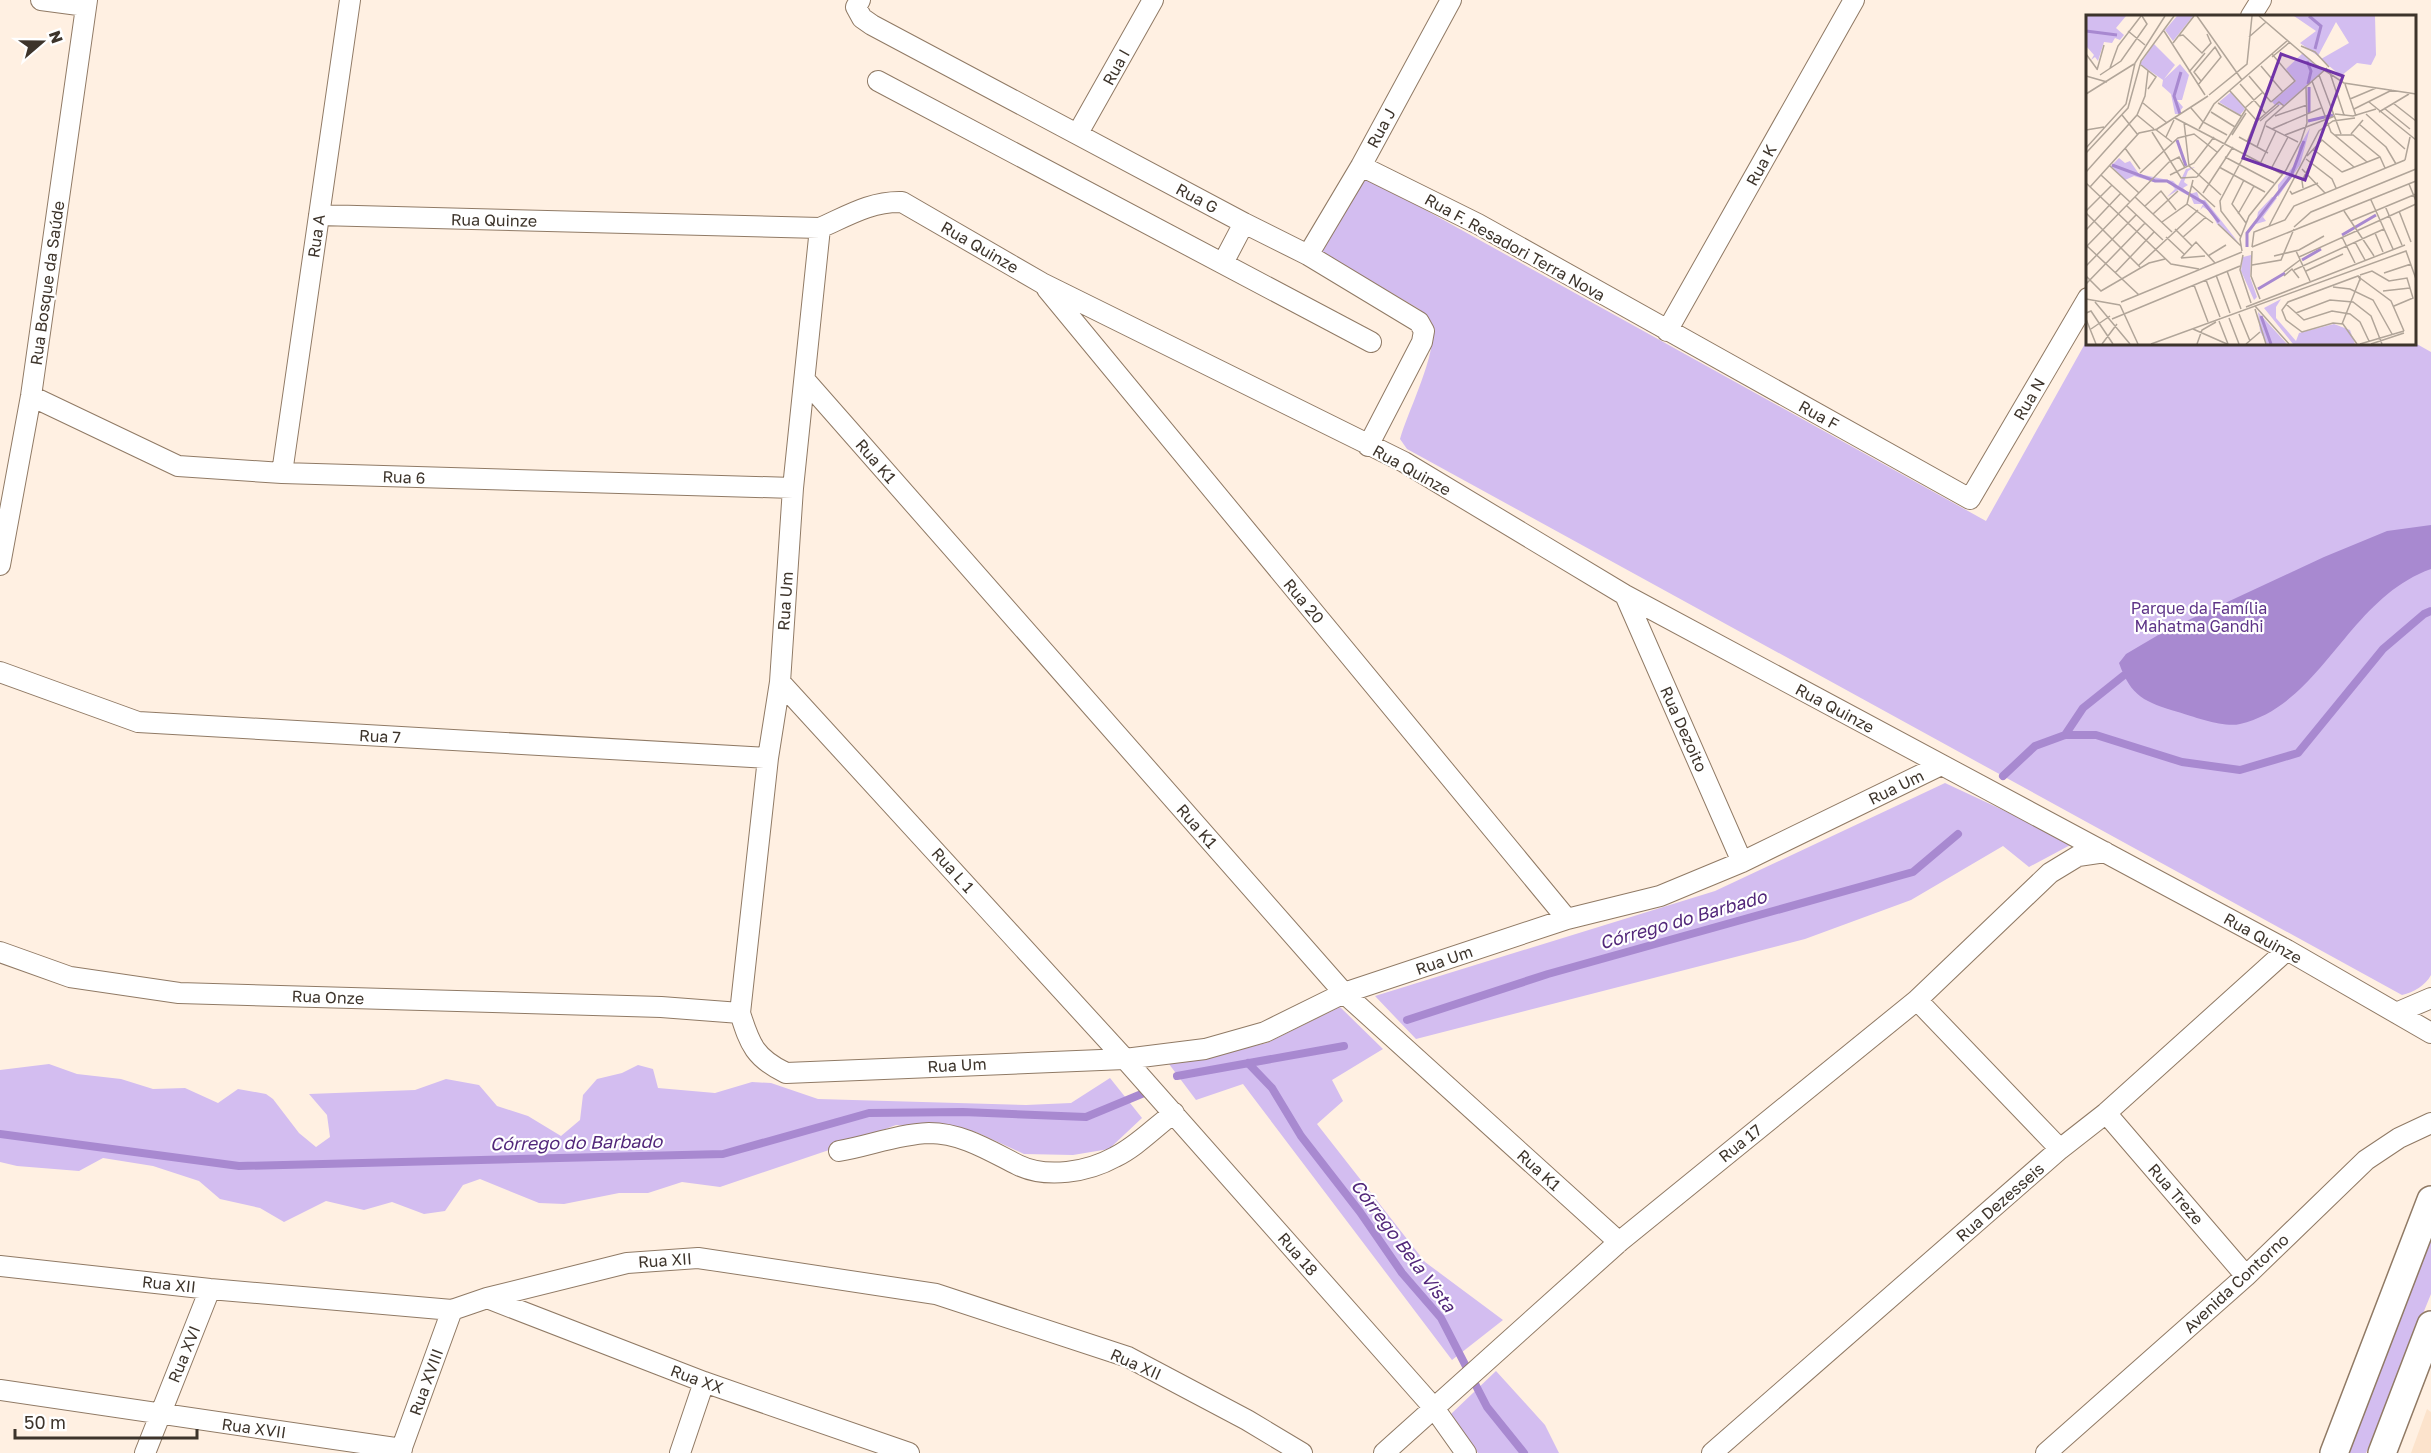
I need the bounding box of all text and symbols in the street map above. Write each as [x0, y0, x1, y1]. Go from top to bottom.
north arrow [12, 12, 72, 72]
inset map [2086, 15, 2416, 345]
text: N [45, 28, 68, 46]
street label: Rua I [1098, 45, 1134, 89]
street label: Rua J [1362, 105, 1400, 151]
street label: Rua K [1742, 141, 1780, 189]
street label: Rua G [1173, 179, 1221, 217]
street label: Rua F. Resadori Terra Nova [1421, 189, 1609, 305]
street label: Rua Bosque da Saúde [26, 199, 68, 367]
street label: Rua Quinze [451, 209, 537, 231]
street label: Rua A [303, 213, 329, 259]
street label: Rua Quinze [938, 217, 1022, 277]
street label: Rua N [2009, 374, 2049, 424]
street label: Rua F [1795, 396, 1843, 434]
street label: Rua K1 [851, 435, 901, 487]
street label: Rua Quinze [1369, 440, 1455, 500]
street label: Rua 6 [382, 466, 426, 488]
street label: Rua Um [773, 571, 797, 631]
street label: Rua 20 [1279, 574, 1329, 628]
park label: Parque da Família Mahatma Gandhi [2131, 598, 2267, 636]
street label: Rua Quinze [1792, 679, 1878, 737]
street label: Rua Dezoito [1656, 683, 1712, 775]
street label: Rua 7 [359, 725, 401, 747]
street label: Rua Um [1865, 765, 1927, 809]
street label: Rua K1 [1172, 800, 1222, 852]
street label: Rua L 1 [927, 843, 979, 897]
water label: Córrego do Barbado [1597, 884, 1770, 953]
street label: Rua Quinze [2220, 908, 2306, 968]
street label: Rua Um [1413, 941, 1475, 979]
street label: Rua Onze [291, 986, 365, 1008]
street label: Rua Um [927, 1053, 987, 1077]
street label: Rua 17 [1714, 1120, 1766, 1166]
water label: Córrego do Barbado [490, 1129, 664, 1155]
street label: Rua K1 [1513, 1145, 1565, 1195]
street label: Rua Dezesseis [1952, 1158, 2048, 1246]
street label: Rua Treze [2144, 1159, 2208, 1229]
water label: Córrego Bela Vista [1347, 1175, 1461, 1317]
street label: Rua 18 [1274, 1228, 1322, 1280]
street label: Avenida Contorno [2179, 1229, 2293, 1337]
street label: Rua XII [637, 1248, 693, 1272]
street label: Rua XII [141, 1271, 197, 1297]
street label: Rua XVI [164, 1323, 204, 1385]
street label: Rua XII [1107, 1344, 1165, 1384]
street label: Rua XVIII [405, 1346, 447, 1418]
street label: Rua XX [668, 1360, 726, 1398]
scale bar [15, 1402, 196, 1440]
text: 50 m [24, 1411, 66, 1433]
street label: Rua XVII [221, 1414, 287, 1442]

